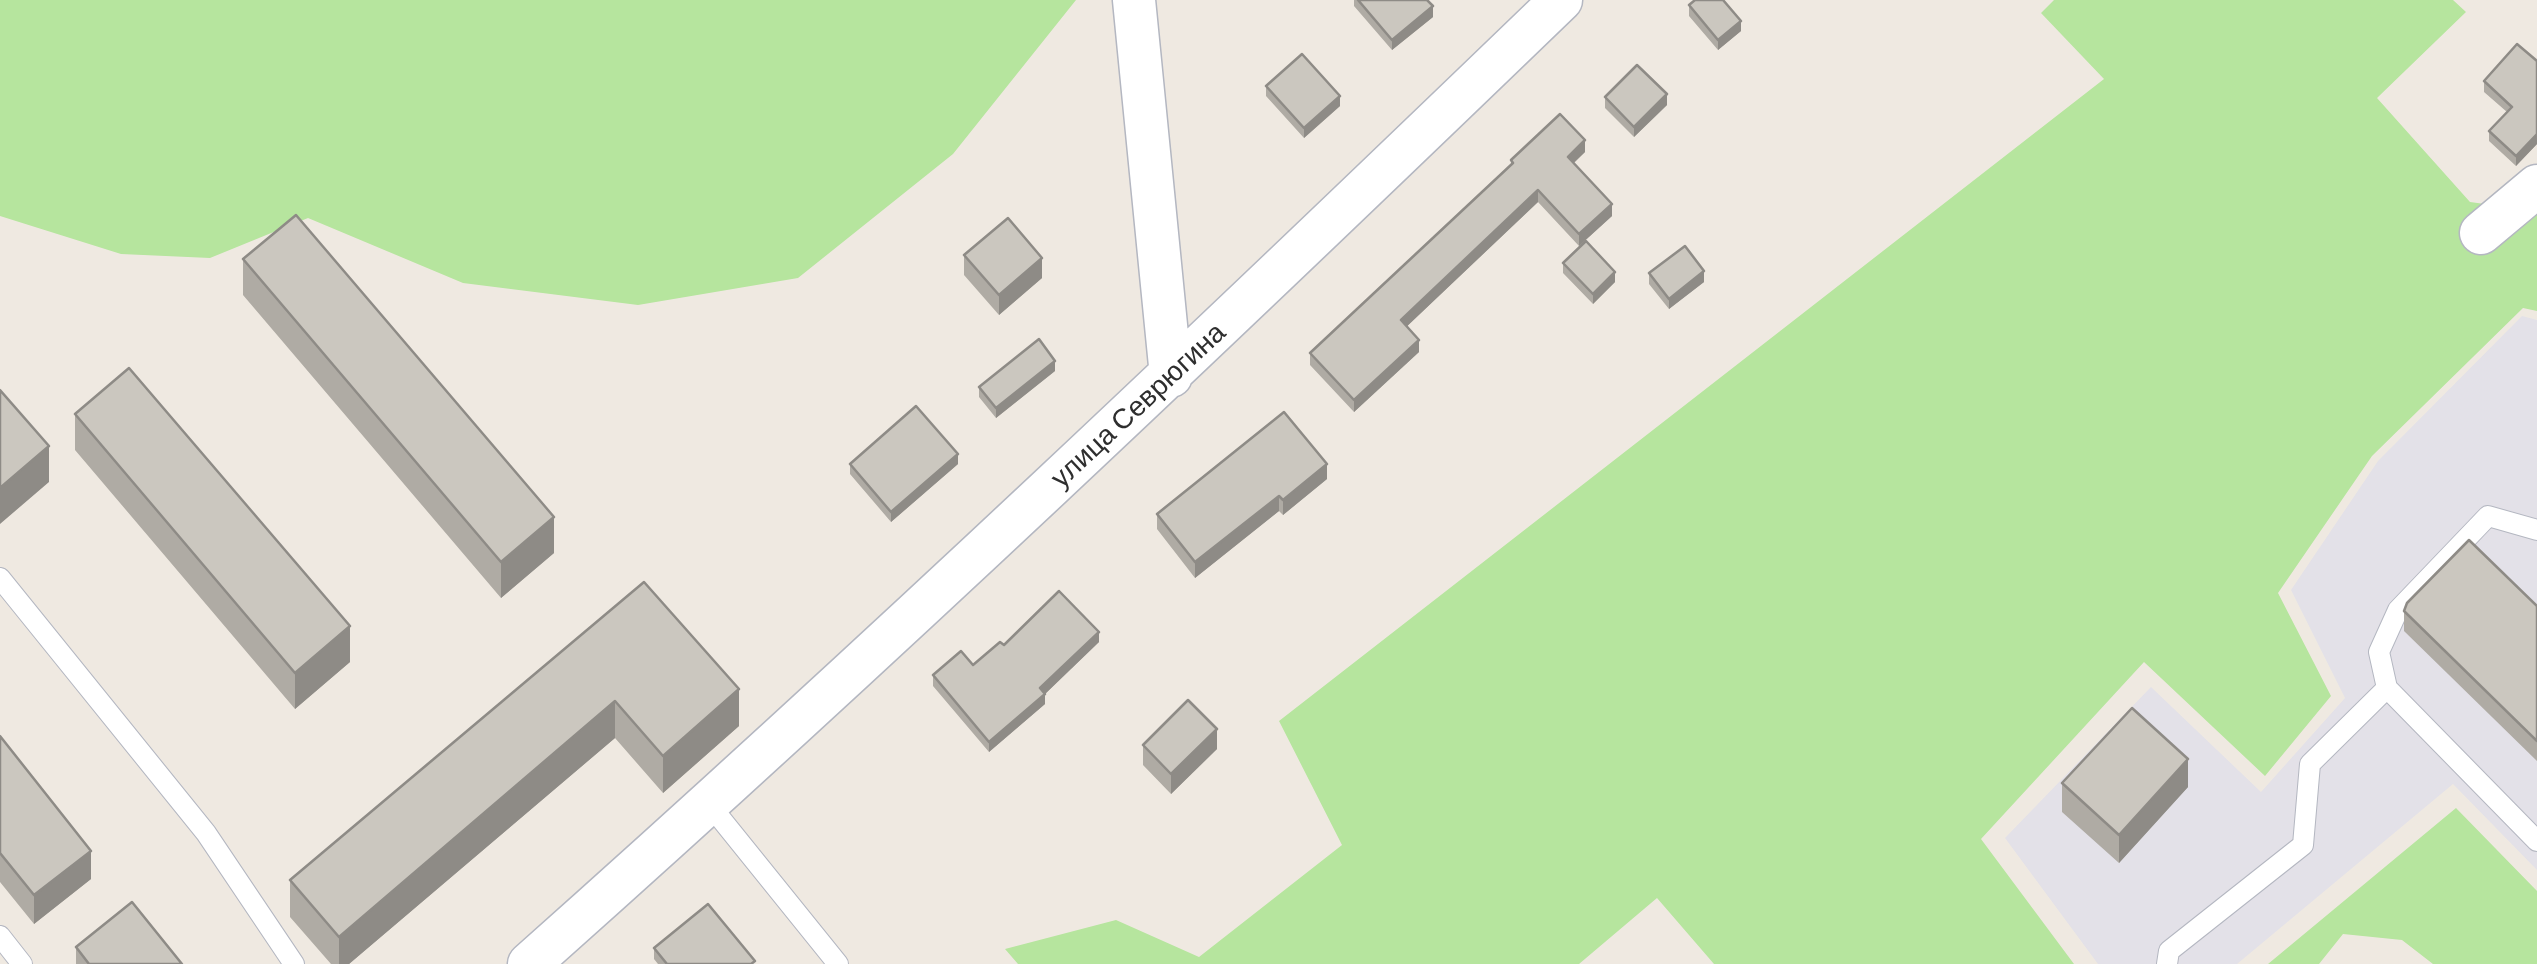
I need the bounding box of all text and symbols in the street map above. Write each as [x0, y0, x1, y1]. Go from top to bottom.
street label: улица Севрюгина [1044, 315, 1232, 495]

